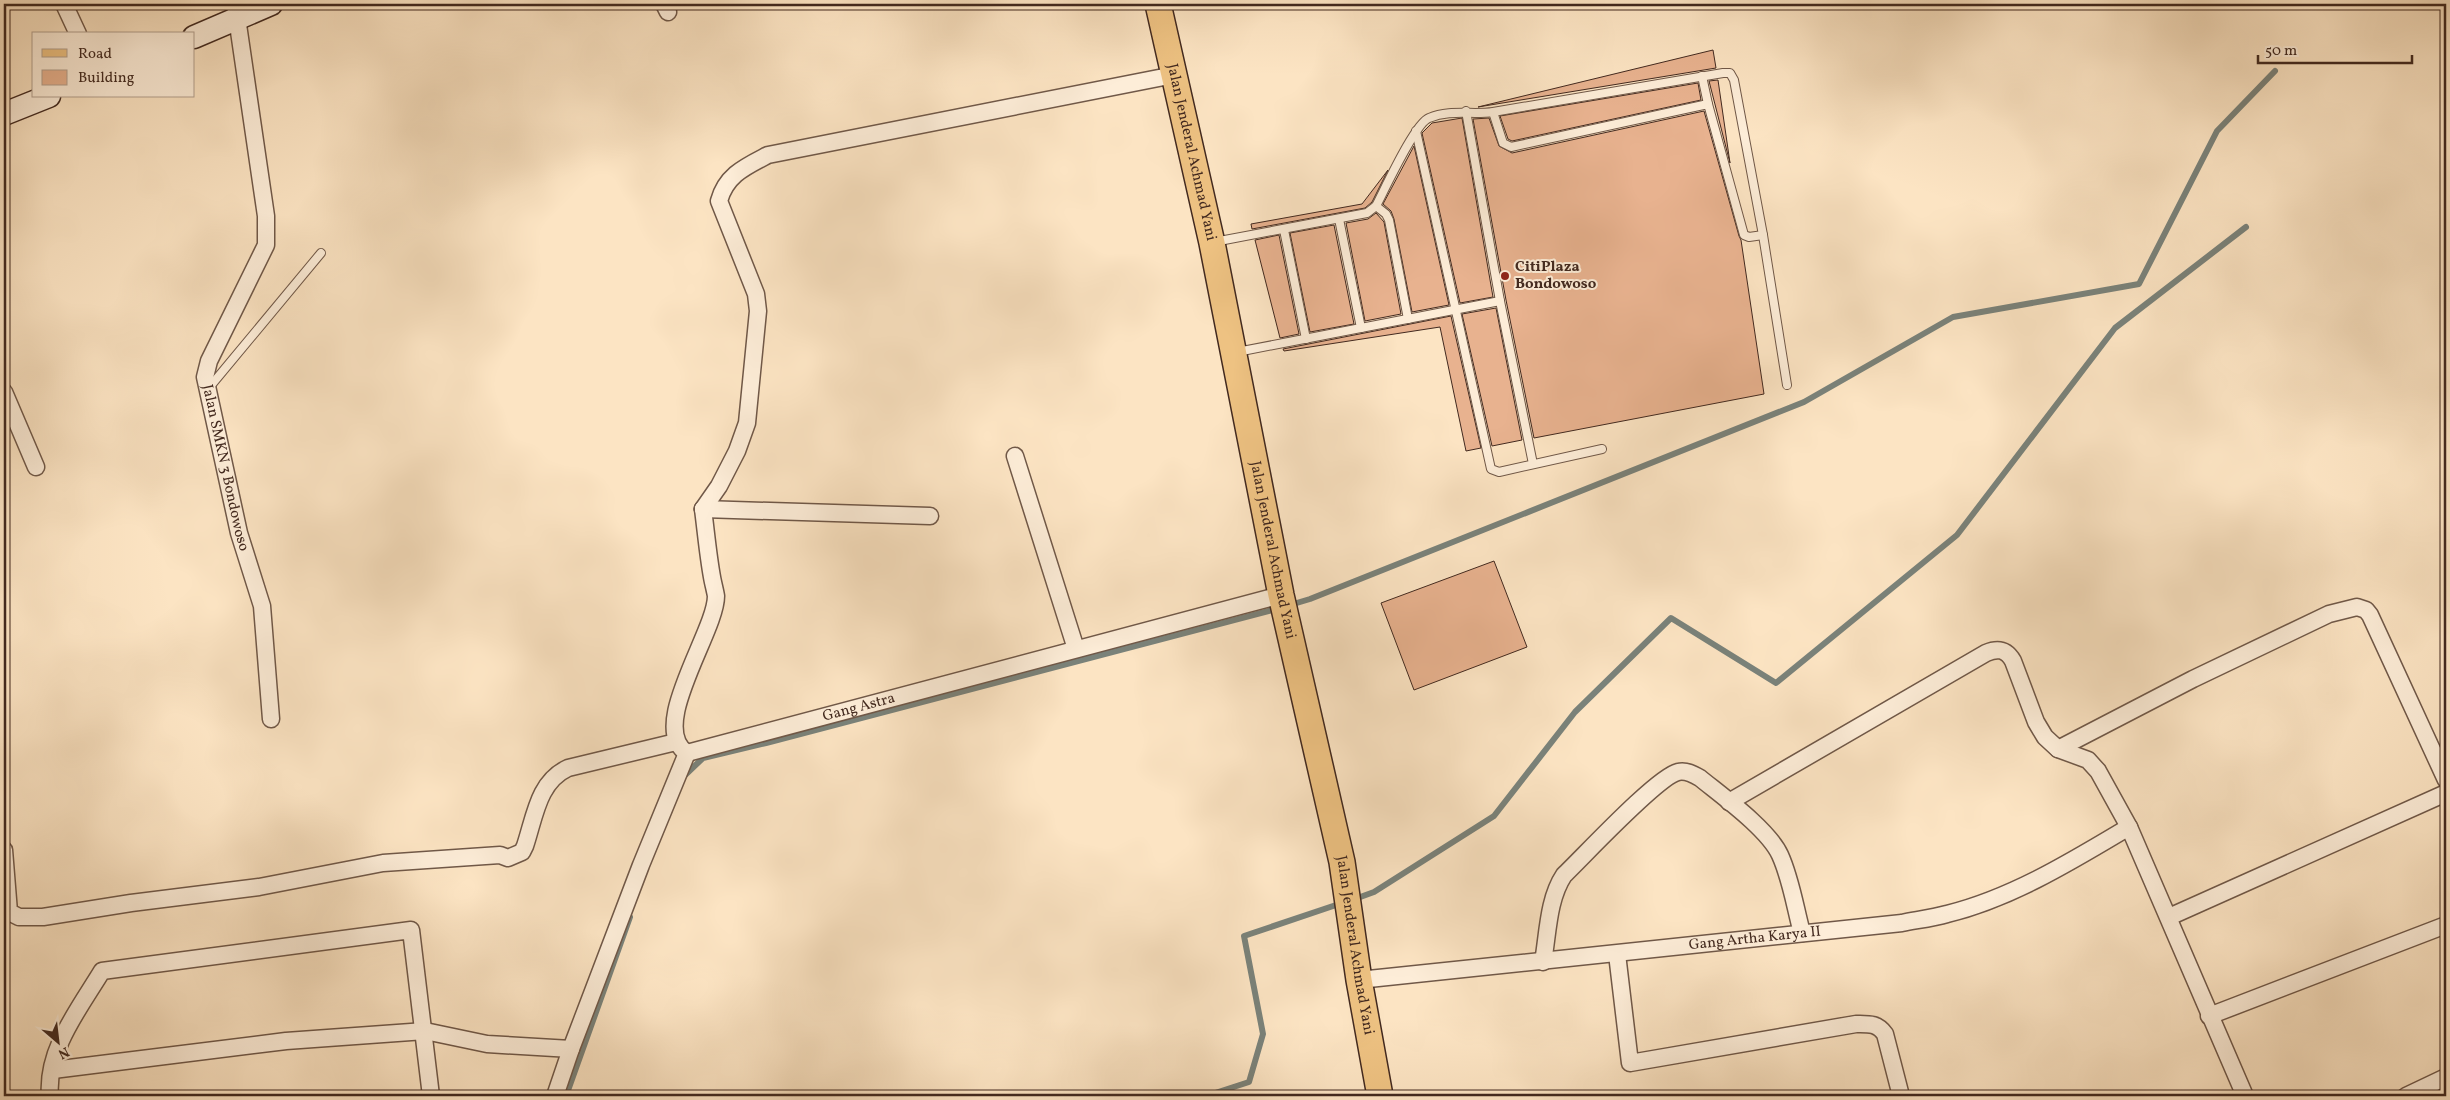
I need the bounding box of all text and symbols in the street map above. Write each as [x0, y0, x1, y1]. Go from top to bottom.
legend [32, 32, 195, 98]
scale bar [2258, 32, 2411, 64]
text: 50 m [2265, 41, 2297, 62]
text: Road [78, 44, 112, 65]
street label: Jalan Jenderal Achmad Yani [1161, 62, 1222, 243]
text: Building [78, 68, 135, 89]
place label: CitiPlaza Bondowoso [1515, 257, 1597, 295]
marker: CitiPlaza Bondowoso [1499, 270, 1511, 282]
street label: Jalan SMKN 3 Bondowoso [196, 383, 255, 554]
street label: Jalan Jenderal Achmad Yani [1244, 459, 1301, 641]
street label: Gang Astra [820, 688, 897, 727]
street label: Jalan Jenderal Achmad Yani [1330, 854, 1379, 1037]
street label: Gang Artha Karya II [1688, 921, 1822, 956]
north arrow [32, 1018, 82, 1068]
text: N [54, 1041, 72, 1063]

